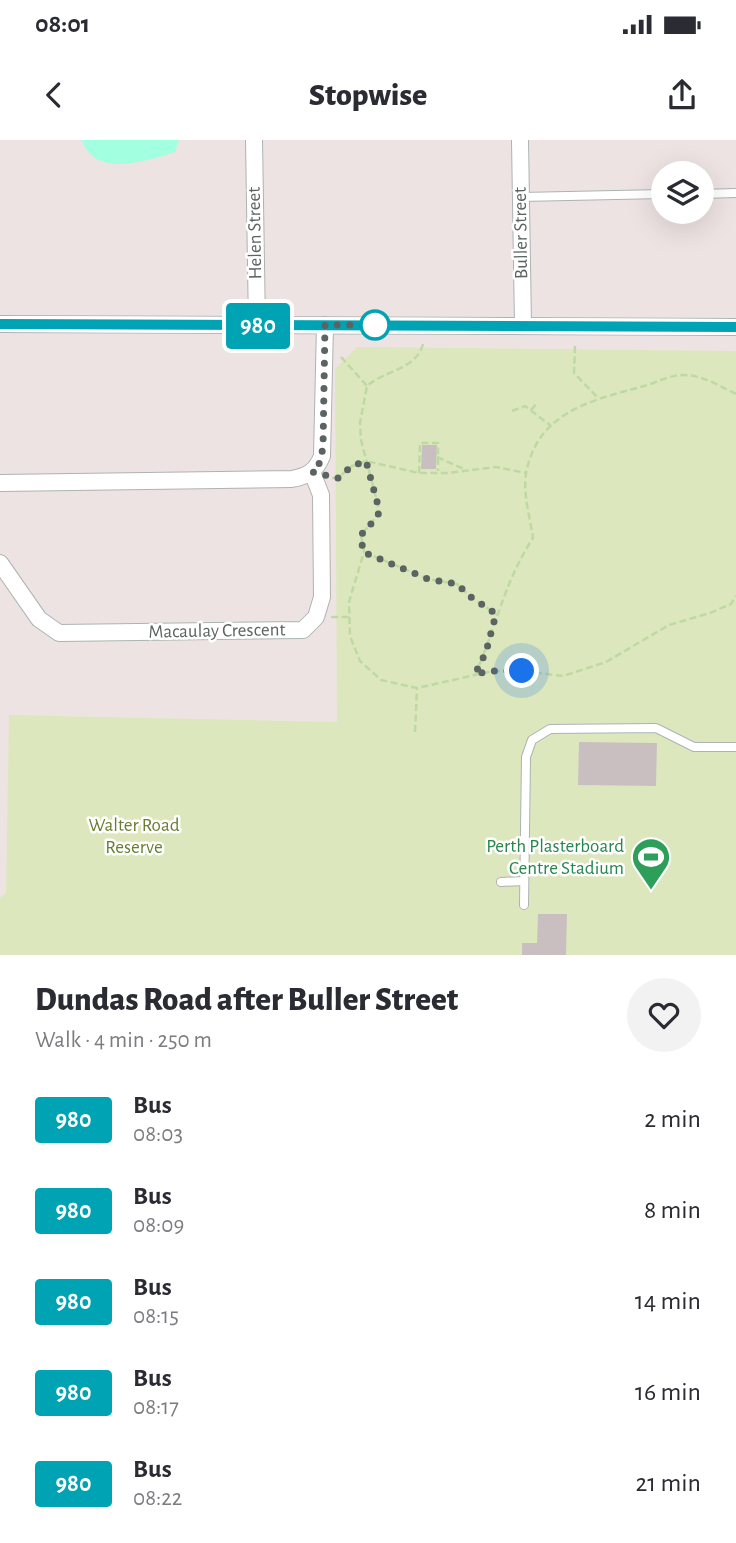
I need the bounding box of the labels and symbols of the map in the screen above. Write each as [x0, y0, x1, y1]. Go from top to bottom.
street label: Helen Street [245, 187, 265, 279]
street label: Buller Street [511, 187, 531, 279]
line badge: 980 [218, 303, 298, 349]
unlabelled marker [360, 310, 390, 340]
street label: Macaulay Crescent [148, 620, 286, 642]
your location [504, 653, 539, 688]
park label: Walter Road Reserve [88, 816, 180, 857]
sports icon: Perth Plasterboard Centre Stadium [630, 836, 672, 891]
place label: Perth Plasterboard Centre Stadium [486, 837, 624, 878]

